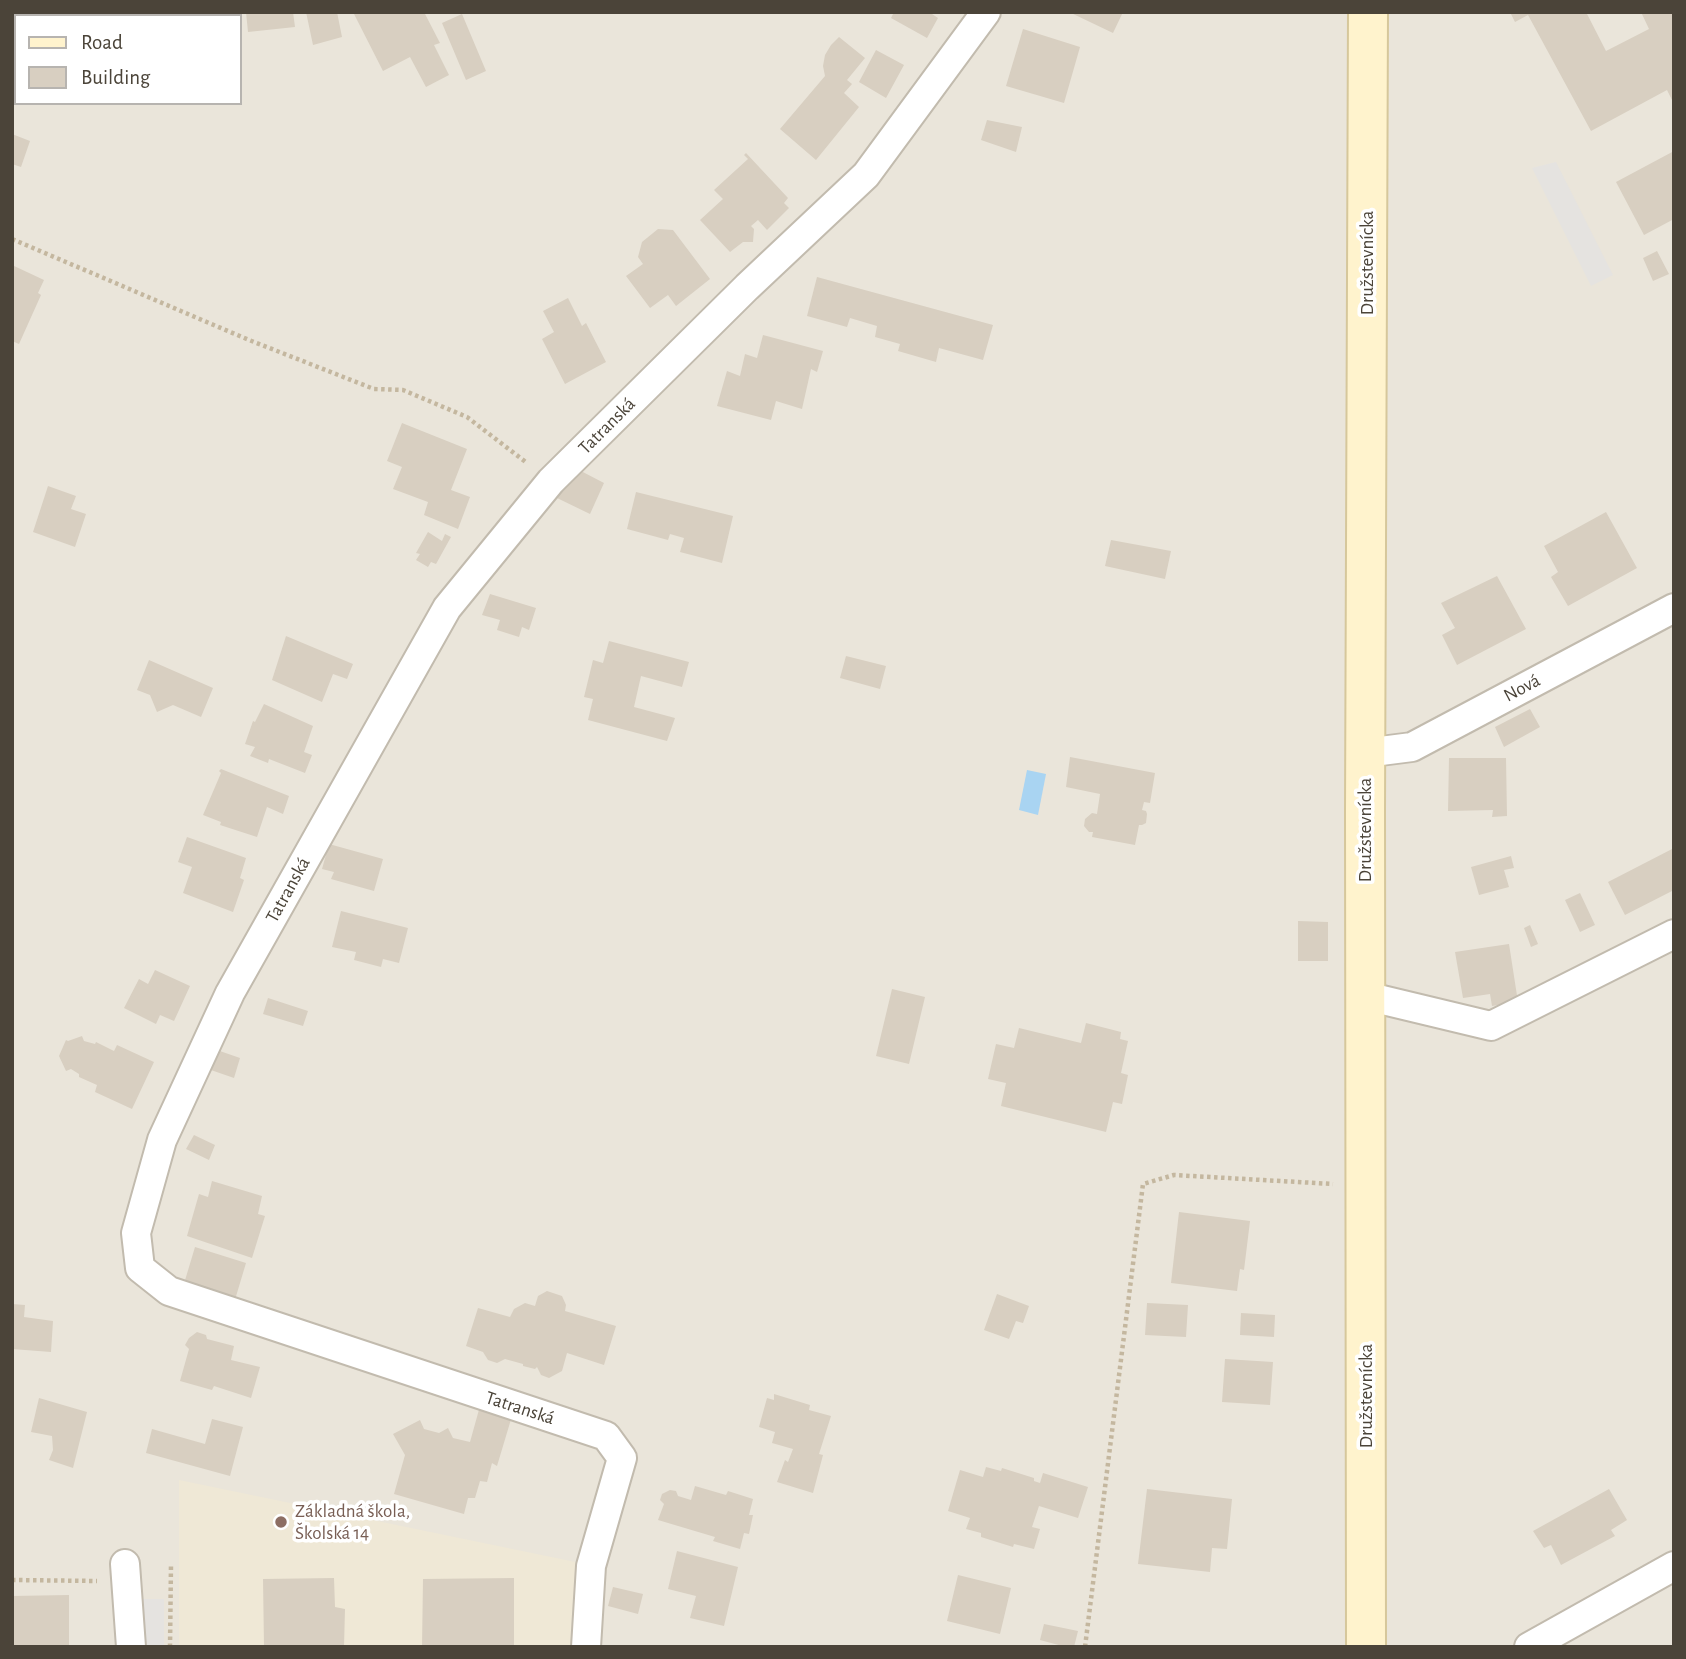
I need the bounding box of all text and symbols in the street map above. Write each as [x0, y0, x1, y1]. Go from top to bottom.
legend [14, 14, 242, 105]
text: Road [81, 32, 123, 53]
text: Building [81, 67, 150, 88]
street label: Družstevnícka [1356, 211, 1378, 315]
street label: Tatranská [574, 393, 640, 459]
street label: Nová [1500, 669, 1544, 707]
street label: Družstevnícka [1354, 778, 1376, 882]
street label: Tatranská [261, 853, 315, 927]
street label: Družstevnícka [1355, 1344, 1377, 1448]
street label: Tatranská [483, 1386, 557, 1430]
place label: Základná škola, Školská 14 [295, 1500, 410, 1544]
marker: Základná škola, Školská 14 [273, 1514, 289, 1530]

